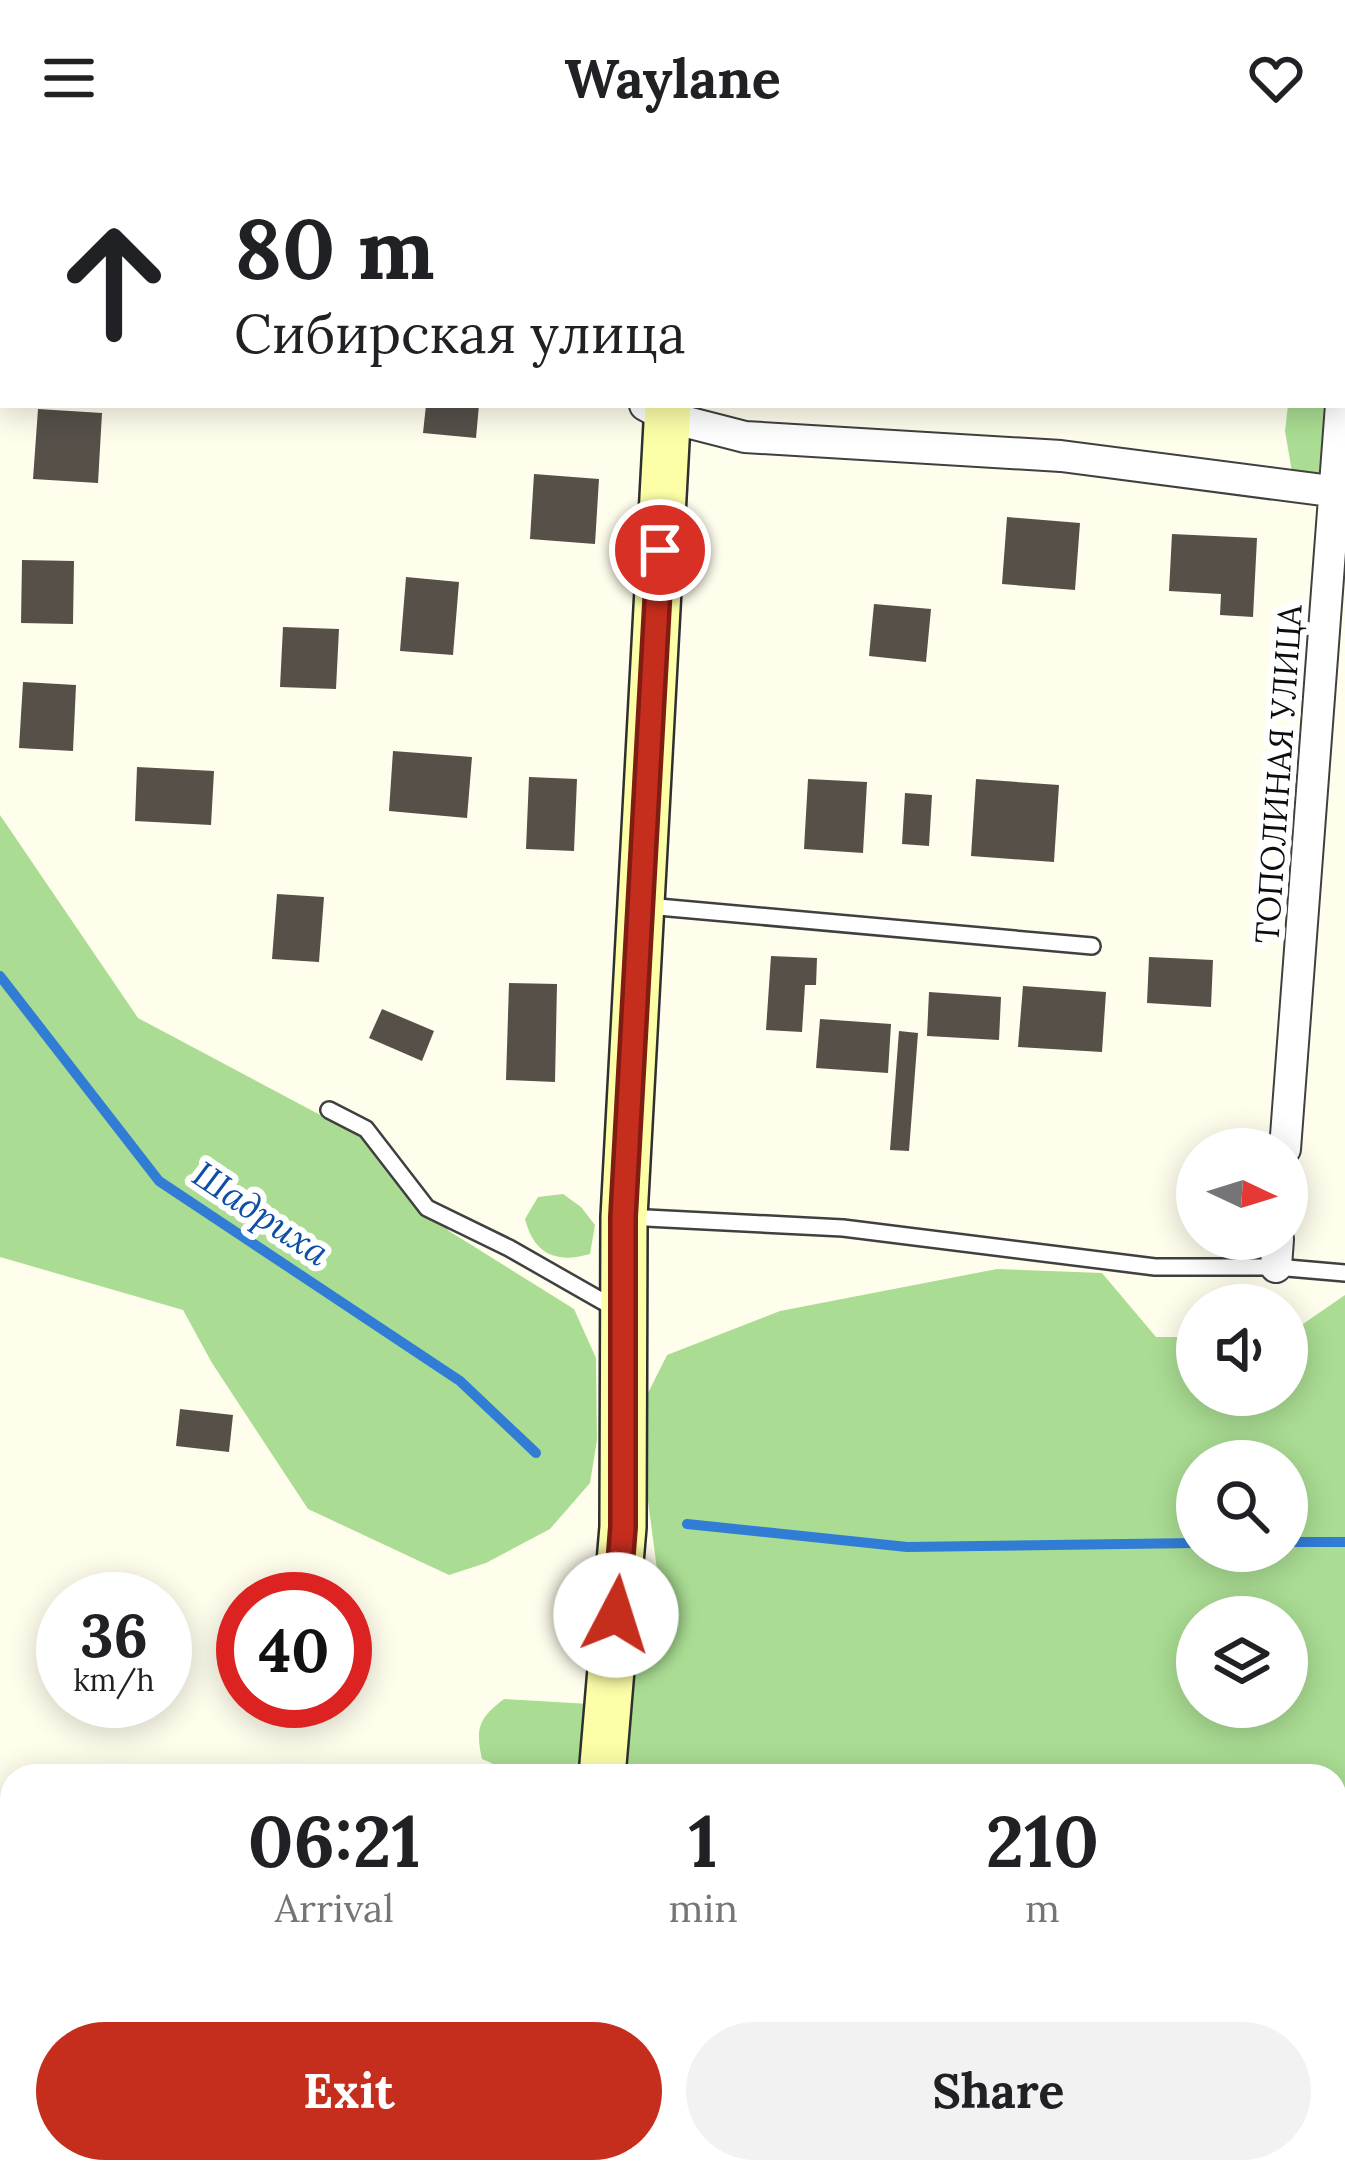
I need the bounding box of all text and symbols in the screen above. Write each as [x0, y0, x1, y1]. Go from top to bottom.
text: Waylane [564, 44, 781, 113]
icon: menu [36, 45, 102, 111]
icon: heart [1243, 45, 1309, 111]
text: 80 m [234, 194, 435, 302]
icon: ahead [36, 204, 192, 360]
text: Сибирская улица [234, 299, 686, 368]
pin [609, 499, 711, 601]
icon: arrive [627, 517, 693, 583]
street label: ТОПОЛИНАЯ УЛИЦА [1245, 602, 1311, 945]
north arrow [1176, 1128, 1308, 1260]
map controls [1176, 1128, 1308, 1728]
water label: Шадриха [184, 1151, 338, 1276]
button: sound [1176, 1284, 1308, 1416]
button: search [1176, 1440, 1308, 1572]
position arrow [553, 1552, 679, 1678]
speed limit sign: 40 [216, 1572, 372, 1728]
button: layers [1176, 1596, 1308, 1728]
text: 36 [80, 1597, 148, 1673]
text: km/h [73, 1661, 155, 1699]
text: 06:21 [248, 1795, 421, 1887]
text: 1 [689, 1795, 718, 1887]
text: 210 [986, 1795, 1099, 1887]
text: Arrival [275, 1883, 394, 1933]
text: min [668, 1883, 738, 1933]
text: m [1025, 1883, 1060, 1933]
button: Exit [36, 2022, 662, 2160]
button: Share [686, 2022, 1311, 2160]

